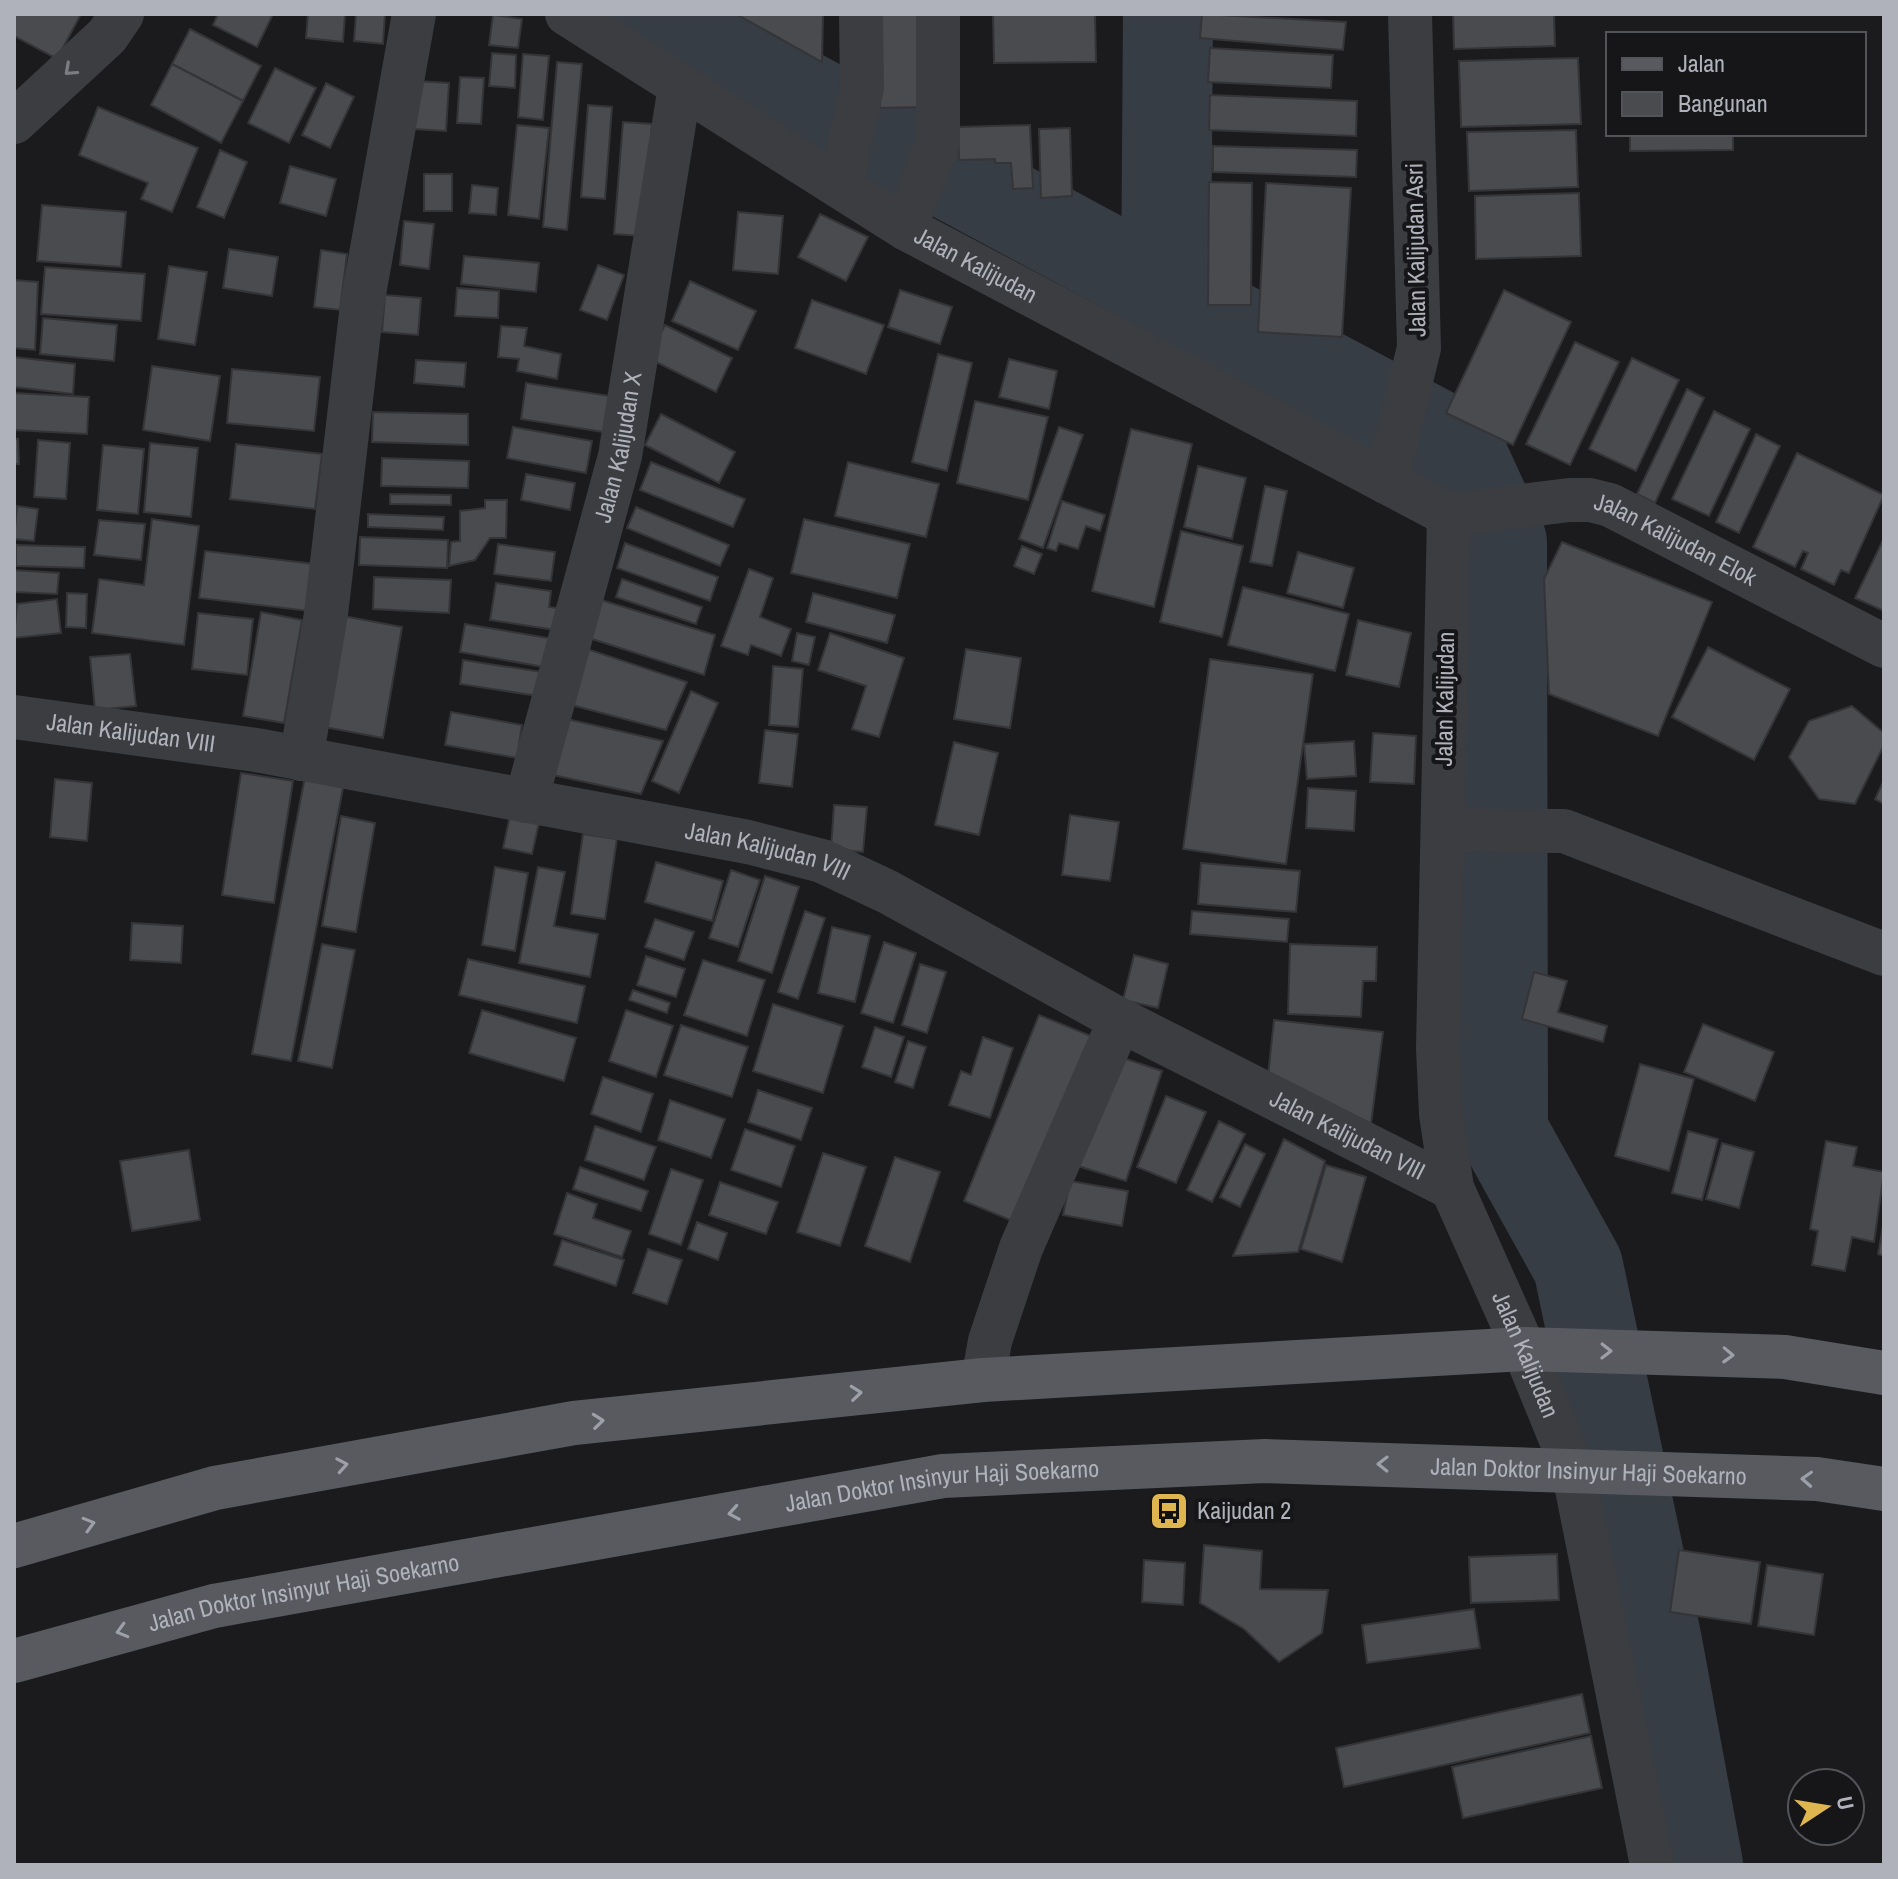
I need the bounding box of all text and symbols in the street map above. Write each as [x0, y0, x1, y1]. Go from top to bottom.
legend [1606, 32, 1866, 136]
text: Jalan [1678, 47, 1725, 79]
one-way arrow [64, 60, 79, 74]
text: Bangunan [1678, 87, 1768, 119]
street label: Jalan Kalijudan Asri [1397, 163, 1433, 337]
street label: Jalan Kalijudan [909, 219, 1043, 310]
street label: Jalan Kalijudan X [586, 368, 649, 526]
street label: Jalan Kalijudan Elok [1591, 485, 1763, 593]
street label: Jalan Kalijudan [1427, 631, 1461, 767]
street label: Jalan Kalijudan VIII [45, 705, 217, 759]
street label: Jalan Kalijudan VIII [683, 814, 856, 887]
street label: Jalan Kalijudan VIII [1265, 1082, 1431, 1187]
street label: Jalan Kalijudan [1485, 1286, 1567, 1422]
one-way arrow [1600, 1343, 1613, 1360]
one-way arrow [1722, 1347, 1735, 1364]
one-way arrow [850, 1385, 863, 1402]
one-way arrow [592, 1412, 605, 1429]
street label: Jalan Doktor Insinyur Haji Soekarno [1430, 1449, 1747, 1492]
street label: Jalan Doktor Insinyur Haji Soekarno [782, 1452, 1100, 1519]
one-way arrow [1376, 1455, 1389, 1473]
one-way arrow [335, 1457, 348, 1474]
one-way arrow [1800, 1471, 1813, 1488]
bus stop icon: Kaijudan 2 [1148, 1490, 1190, 1532]
place label: Kaijudan 2 [1197, 1494, 1291, 1526]
one-way arrow [728, 1503, 741, 1520]
one-way arrow [81, 1517, 95, 1533]
street label: Jalan Doktor Insinyur Haji Soekarno [144, 1546, 462, 1638]
one-way arrow [116, 1622, 130, 1638]
north arrow [1786, 1767, 1866, 1847]
text: U [1830, 1793, 1862, 1812]

